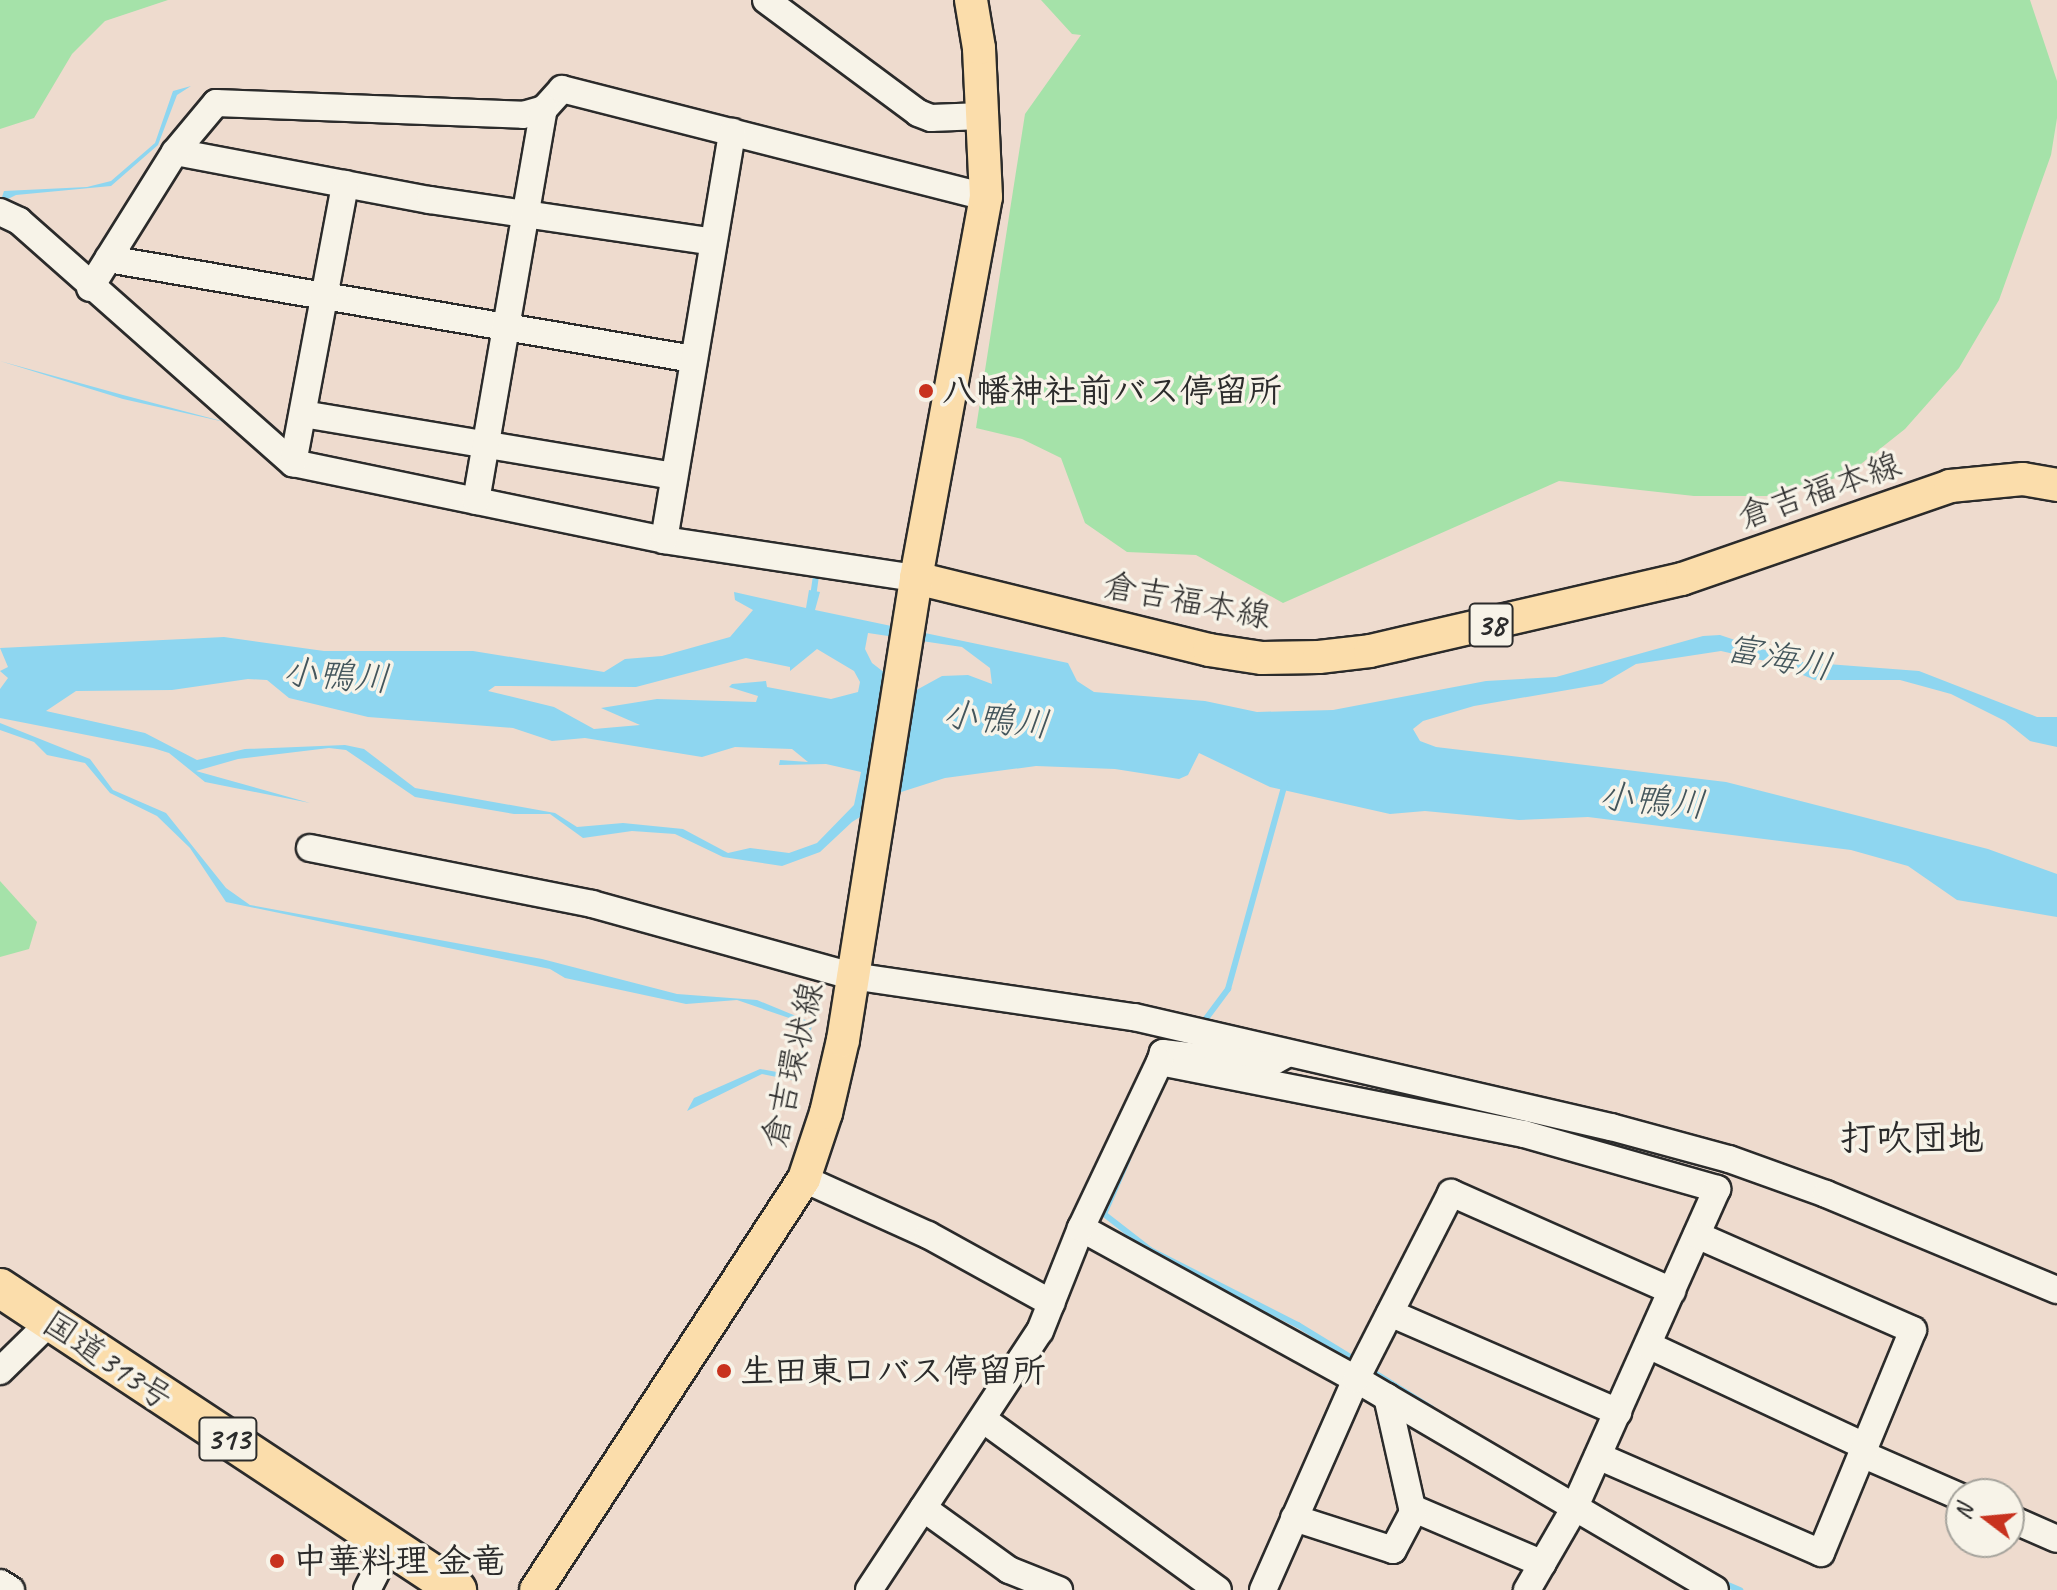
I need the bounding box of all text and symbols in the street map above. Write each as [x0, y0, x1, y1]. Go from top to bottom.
place label: 八幡神社前バス停留所 [942, 371, 1282, 411]
marker: 八幡神社前バス停留所 [917, 382, 935, 400]
street label: 倉吉福本線 [1732, 443, 1906, 537]
street label: 倉吉福本線 [1100, 564, 1274, 636]
road number: 38 [1467, 597, 1515, 653]
water label: 富海川 [1722, 626, 1836, 690]
water label: 小鴨川 [281, 651, 391, 701]
water label: 小鴨川 [940, 693, 1052, 747]
water label: 小鴨川 [1596, 775, 1708, 827]
street label: 倉吉環状線 [753, 978, 831, 1152]
district label: 打吹団地 [1840, 1117, 1984, 1161]
street label: 国道313号 [35, 1302, 181, 1418]
place label: 生田東口バス停留所 [740, 1351, 1046, 1391]
marker: 生田東口バス停留所 [715, 1362, 733, 1380]
road number: 313 [198, 1411, 258, 1467]
north arrow [1945, 1478, 2025, 1558]
text: N [1949, 1502, 1979, 1522]
place label: 中華料理 金竜 [293, 1541, 505, 1581]
marker: 中華料理 金竜 [268, 1552, 286, 1570]

